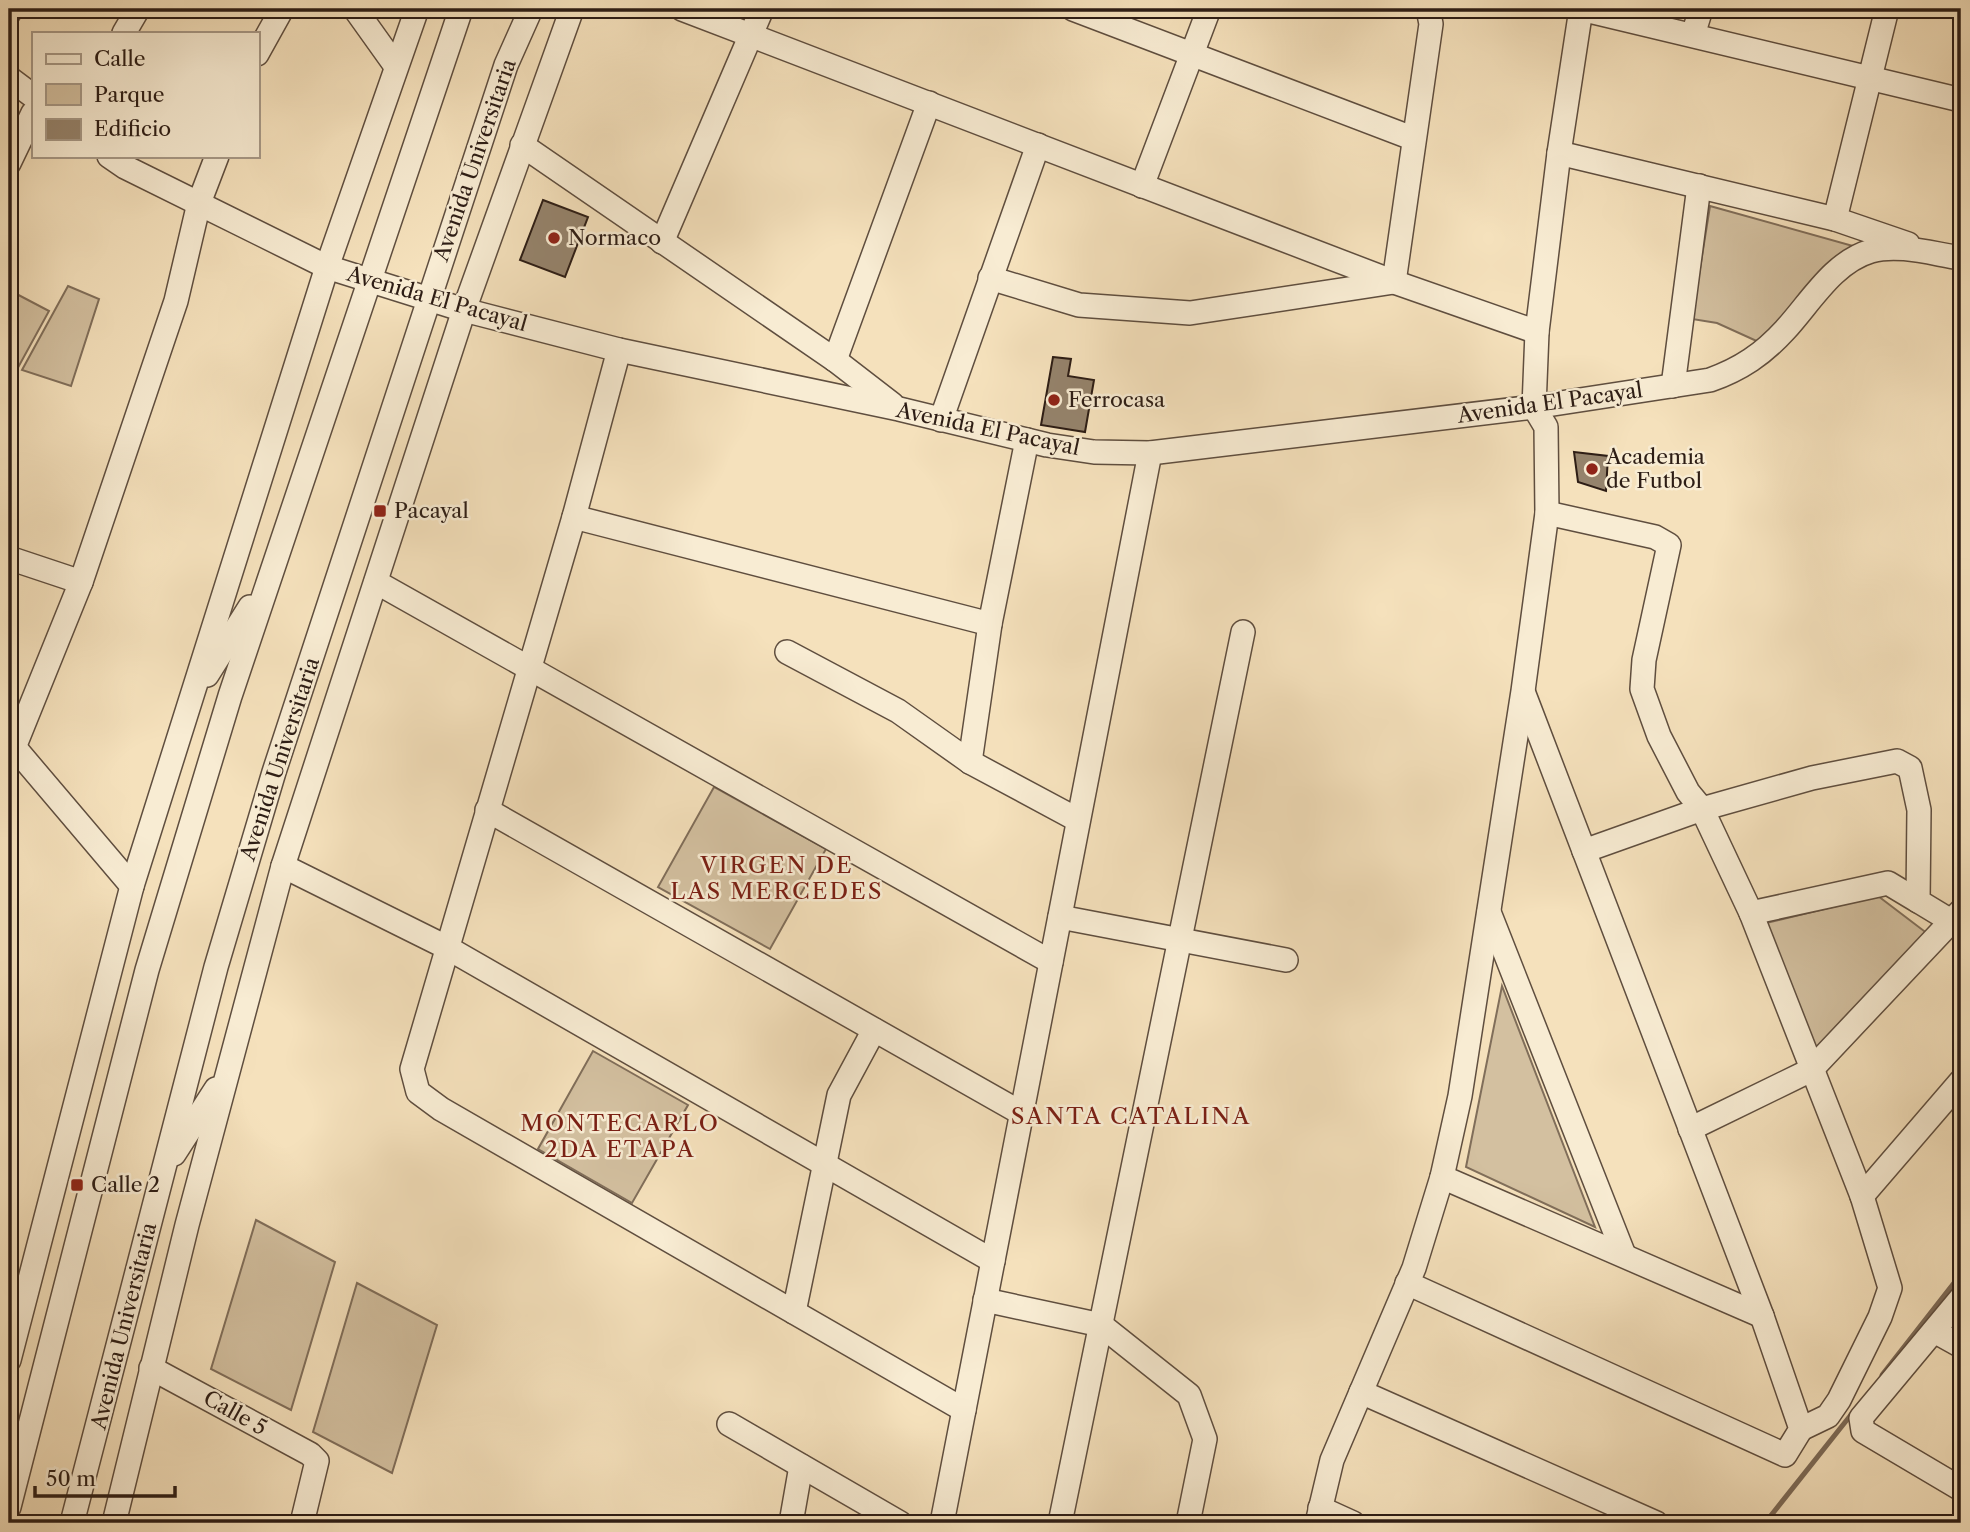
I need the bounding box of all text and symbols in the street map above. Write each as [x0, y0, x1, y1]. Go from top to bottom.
legend [32, 32, 259, 158]
text: Calle [94, 46, 146, 71]
street label: Avenida Universitaria [428, 55, 521, 265]
text: Parque [94, 82, 165, 107]
text: Edificio [94, 116, 171, 141]
place label: Normaco [568, 225, 661, 250]
marker: Normaco [546, 230, 562, 246]
street label: Avenida El Pacayal [343, 261, 530, 336]
street label: Avenida El Pacayal [1455, 377, 1644, 428]
place label: Ferrocasa [1068, 387, 1166, 412]
marker: Ferrocasa [1046, 392, 1062, 408]
street label: Avenida El Pacayal [893, 397, 1082, 460]
place label: Academia de Futbol [1605, 444, 1706, 493]
marker: Academia de Futbol [1584, 461, 1600, 477]
place label: Pacayal [394, 498, 469, 523]
marker: Pacayal [372, 503, 388, 519]
street label: Avenida Universitaria [235, 653, 324, 865]
district label: VIRGEN DE LAS MERCEDES [670, 851, 884, 905]
district label: SANTA CATALINA [1011, 1102, 1251, 1130]
district label: MONTECARLO 2DA ETAPA [520, 1109, 720, 1163]
place label: Calle 2 [91, 1172, 160, 1197]
marker: Calle 2 [69, 1177, 85, 1193]
street label: Avenida Universitaria [85, 1219, 162, 1433]
street label: Calle 5 [199, 1385, 271, 1440]
scale bar [35, 1455, 175, 1499]
text: 50 m [46, 1466, 96, 1491]

